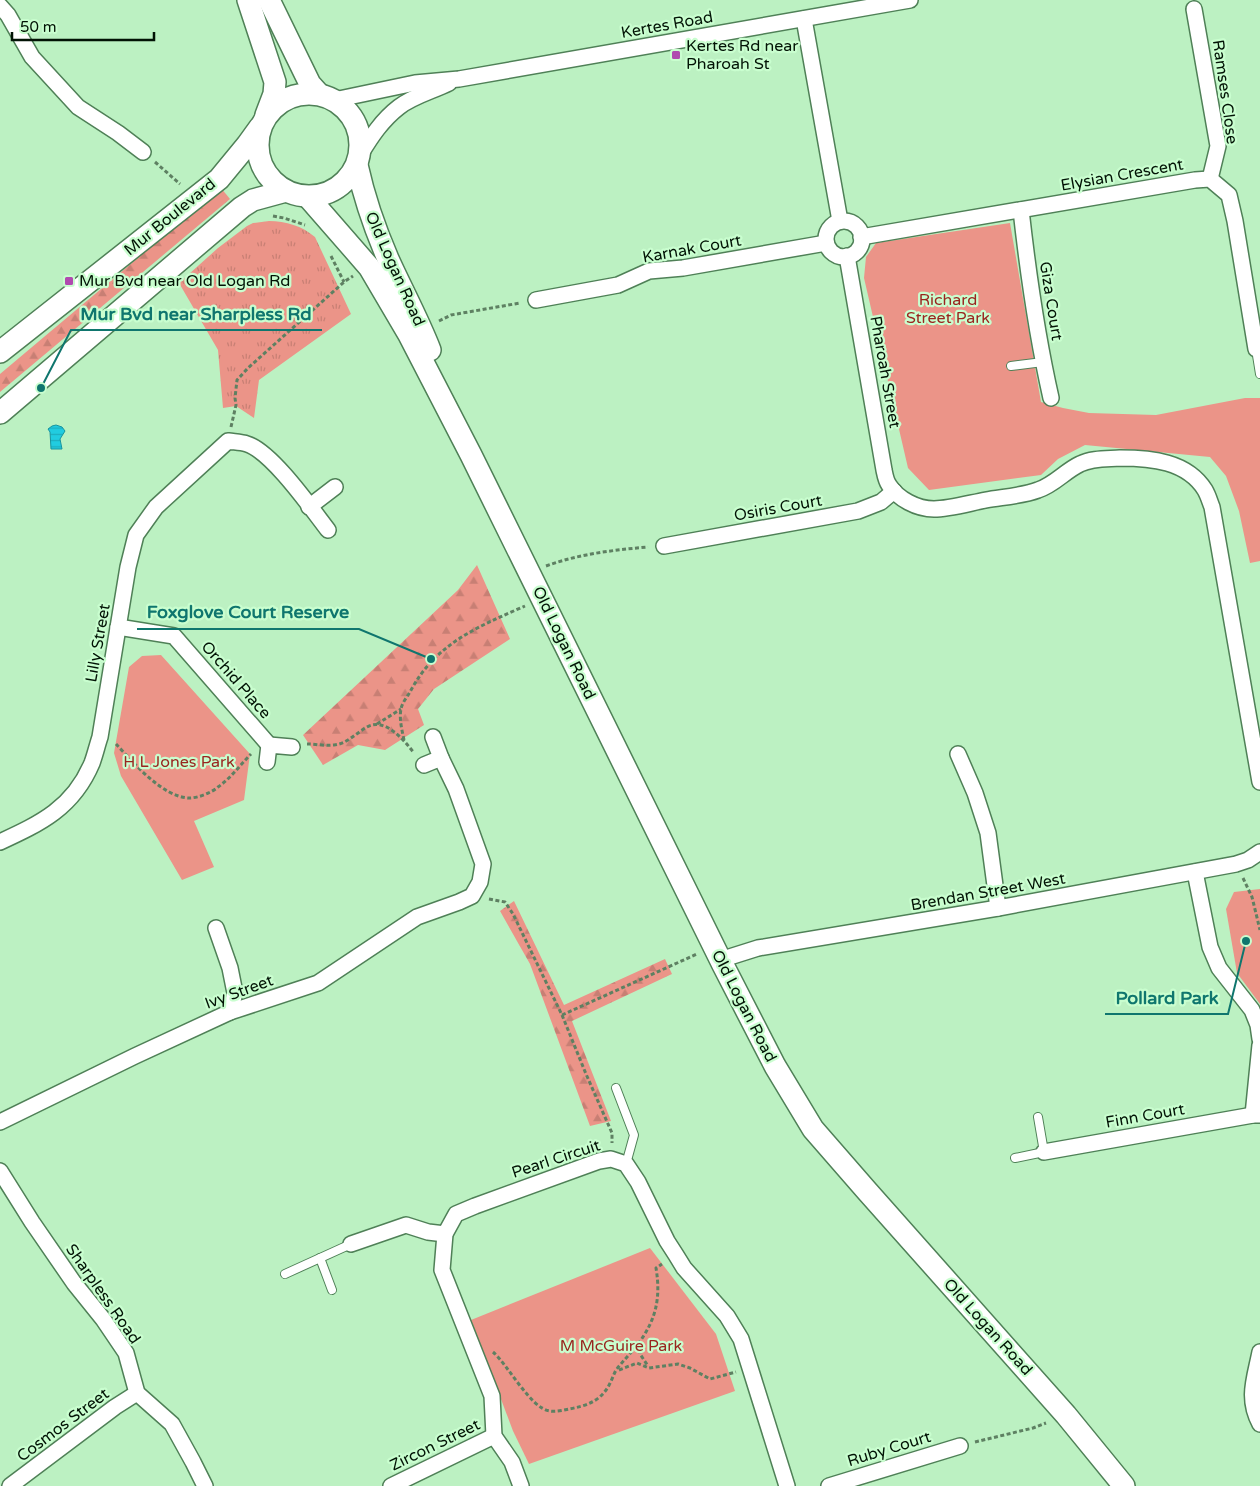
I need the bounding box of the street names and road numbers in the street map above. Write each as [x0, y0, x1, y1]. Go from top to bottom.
street label: Kertes Road [619, 7, 715, 43]
street label: Ramses Close [1208, 39, 1242, 145]
street label: Elysian Crescent [1059, 154, 1185, 196]
street label: Mur Boulevard [120, 174, 220, 260]
street label: Old Logan Road [361, 209, 429, 329]
street label: Karnak Court [641, 230, 743, 268]
street label: Giza Court [1035, 260, 1067, 342]
street label: Pharoah Street [865, 314, 905, 430]
street label: Osiris Court [732, 490, 824, 526]
street label: Old Logan Road [528, 583, 600, 703]
street label: Lilly Street [81, 602, 115, 684]
street label: Orchid Place [197, 637, 275, 723]
street label: Brendan Street West [909, 869, 1067, 915]
street label: Old Logan Road [707, 947, 781, 1065]
street label: Ivy Street [202, 970, 276, 1014]
street label: Finn Court [1104, 1099, 1186, 1133]
street label: Pearl Circuit [509, 1135, 603, 1183]
street label: Sharpless Road [61, 1240, 145, 1348]
street label: Old Logan Road [939, 1275, 1037, 1379]
street label: Cosmos Street [13, 1384, 113, 1466]
street label: Zircon Street [387, 1415, 483, 1475]
street label: Ruby Court [845, 1427, 933, 1471]

